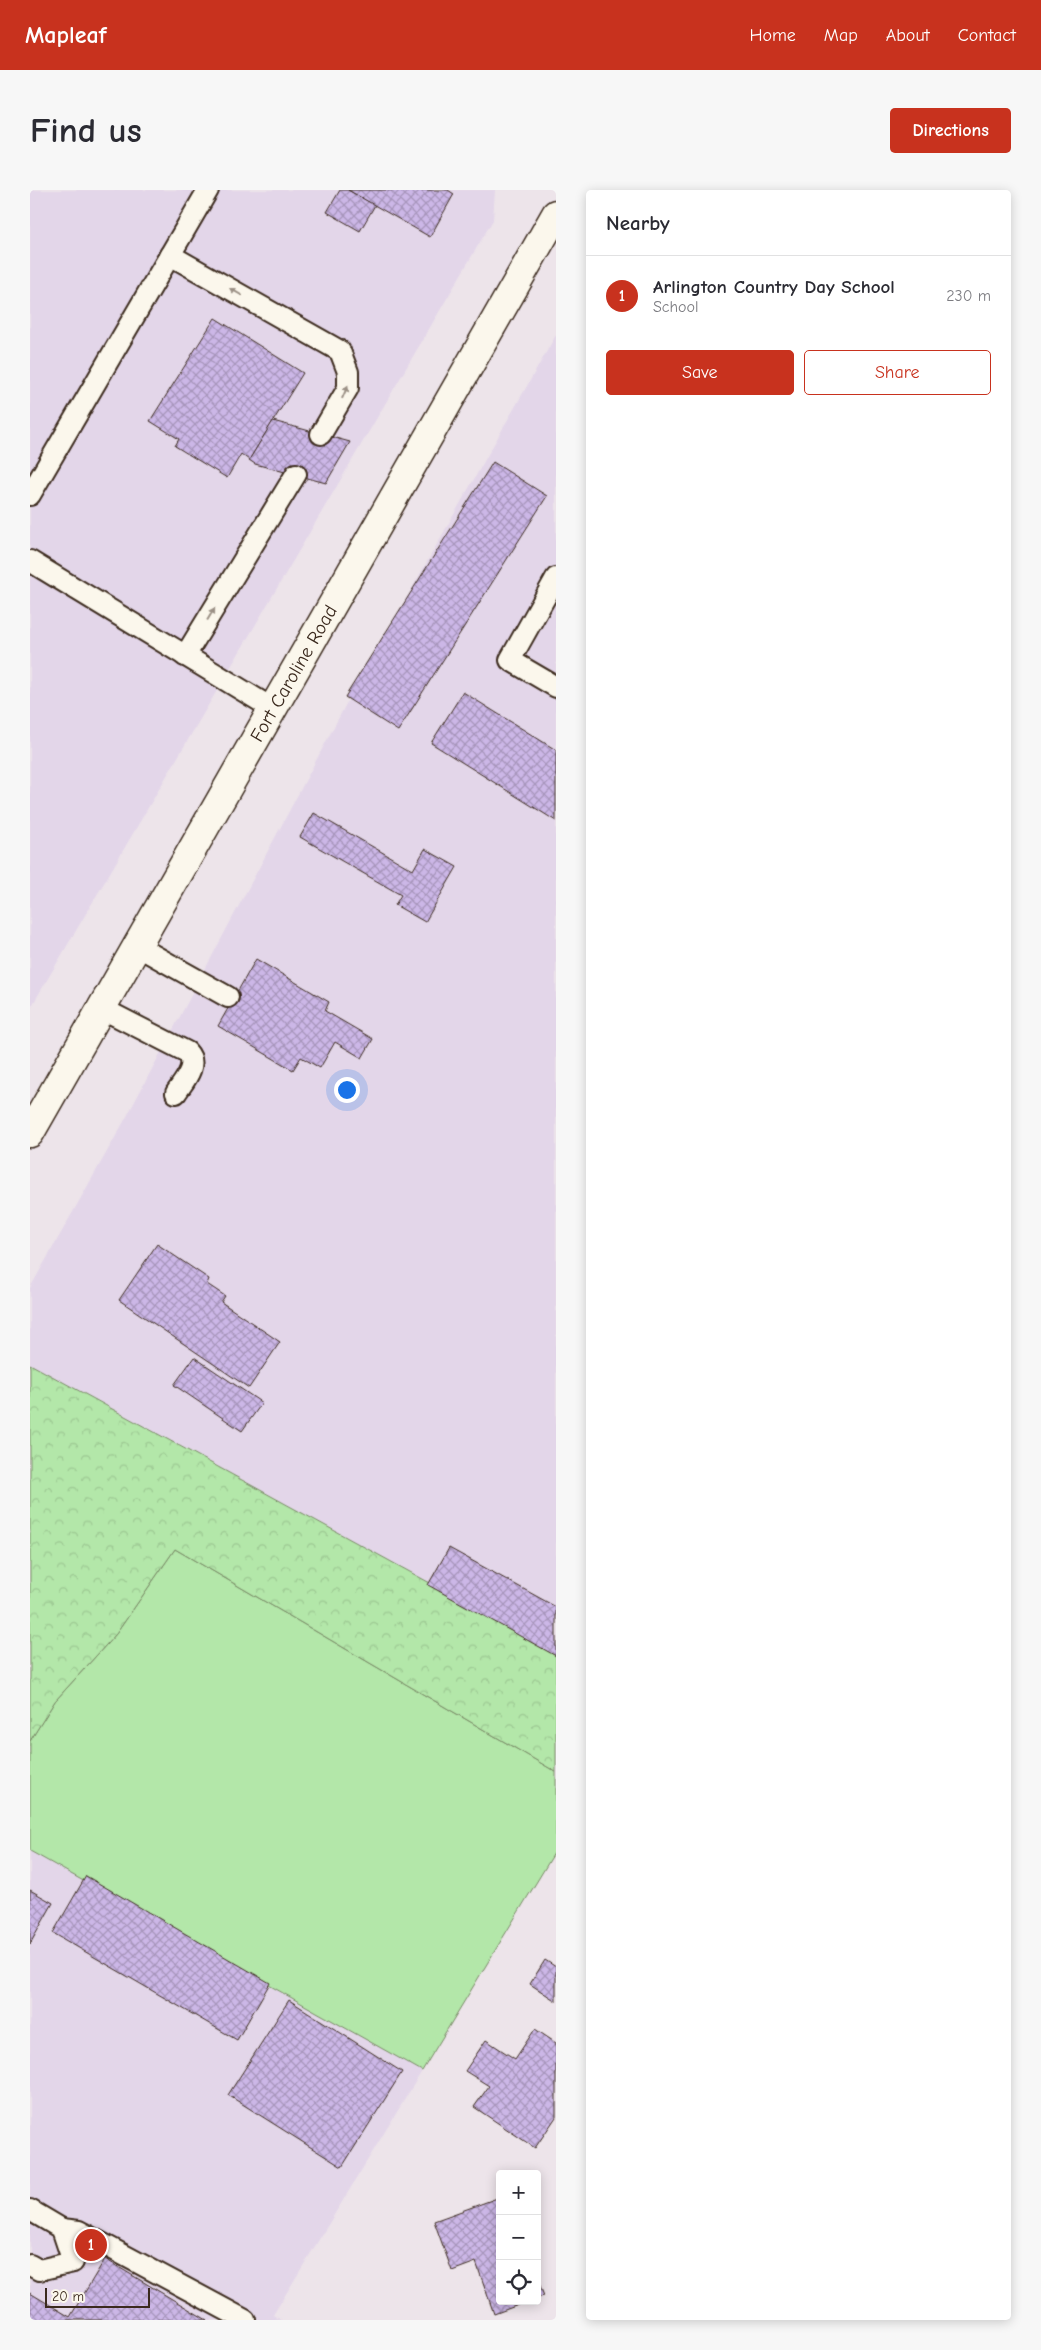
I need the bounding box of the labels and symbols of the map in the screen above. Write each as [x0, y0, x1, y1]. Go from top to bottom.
one-way arrow [230, 288, 243, 297]
one-way arrow [341, 385, 349, 399]
street label: Fort Caroline Road [246, 601, 342, 746]
one-way arrow [206, 608, 215, 621]
your location [334, 1077, 360, 1103]
pin: 1 [75, 2226, 107, 2264]
scale bar [45, 2285, 150, 2308]

